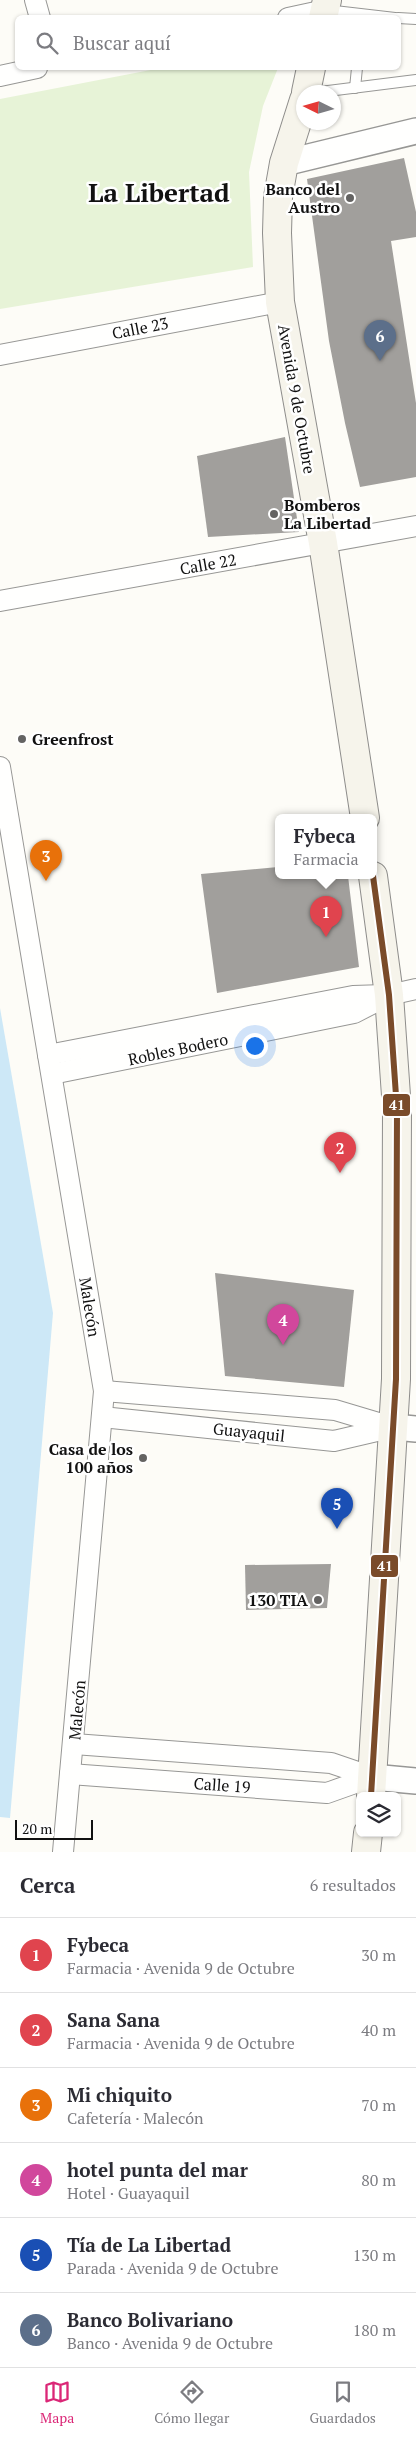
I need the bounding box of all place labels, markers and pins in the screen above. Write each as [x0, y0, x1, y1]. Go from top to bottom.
place label: Banco del Austro [266, 178, 340, 218]
marker: Banco del Austro [344, 192, 356, 204]
pin: 6 [364, 320, 396, 361]
place label: Bomberos La Libertad [284, 494, 371, 534]
marker: Bomberos La Libertad [268, 508, 280, 520]
place label: Greenfrost [32, 728, 114, 750]
marker: Greenfrost [16, 733, 28, 745]
pin: 3 [30, 840, 62, 881]
pin: 1 [310, 896, 342, 937]
pin: 2 [324, 1132, 356, 1173]
pin: 4 [267, 1304, 299, 1345]
place label: Casa de los 100 años [49, 1438, 133, 1478]
marker: Casa de los 100 años [137, 1452, 149, 1464]
pin: 5 [321, 1488, 353, 1529]
place label: 130 TIA [248, 1589, 308, 1611]
marker: 130 TIA [312, 1594, 324, 1606]

